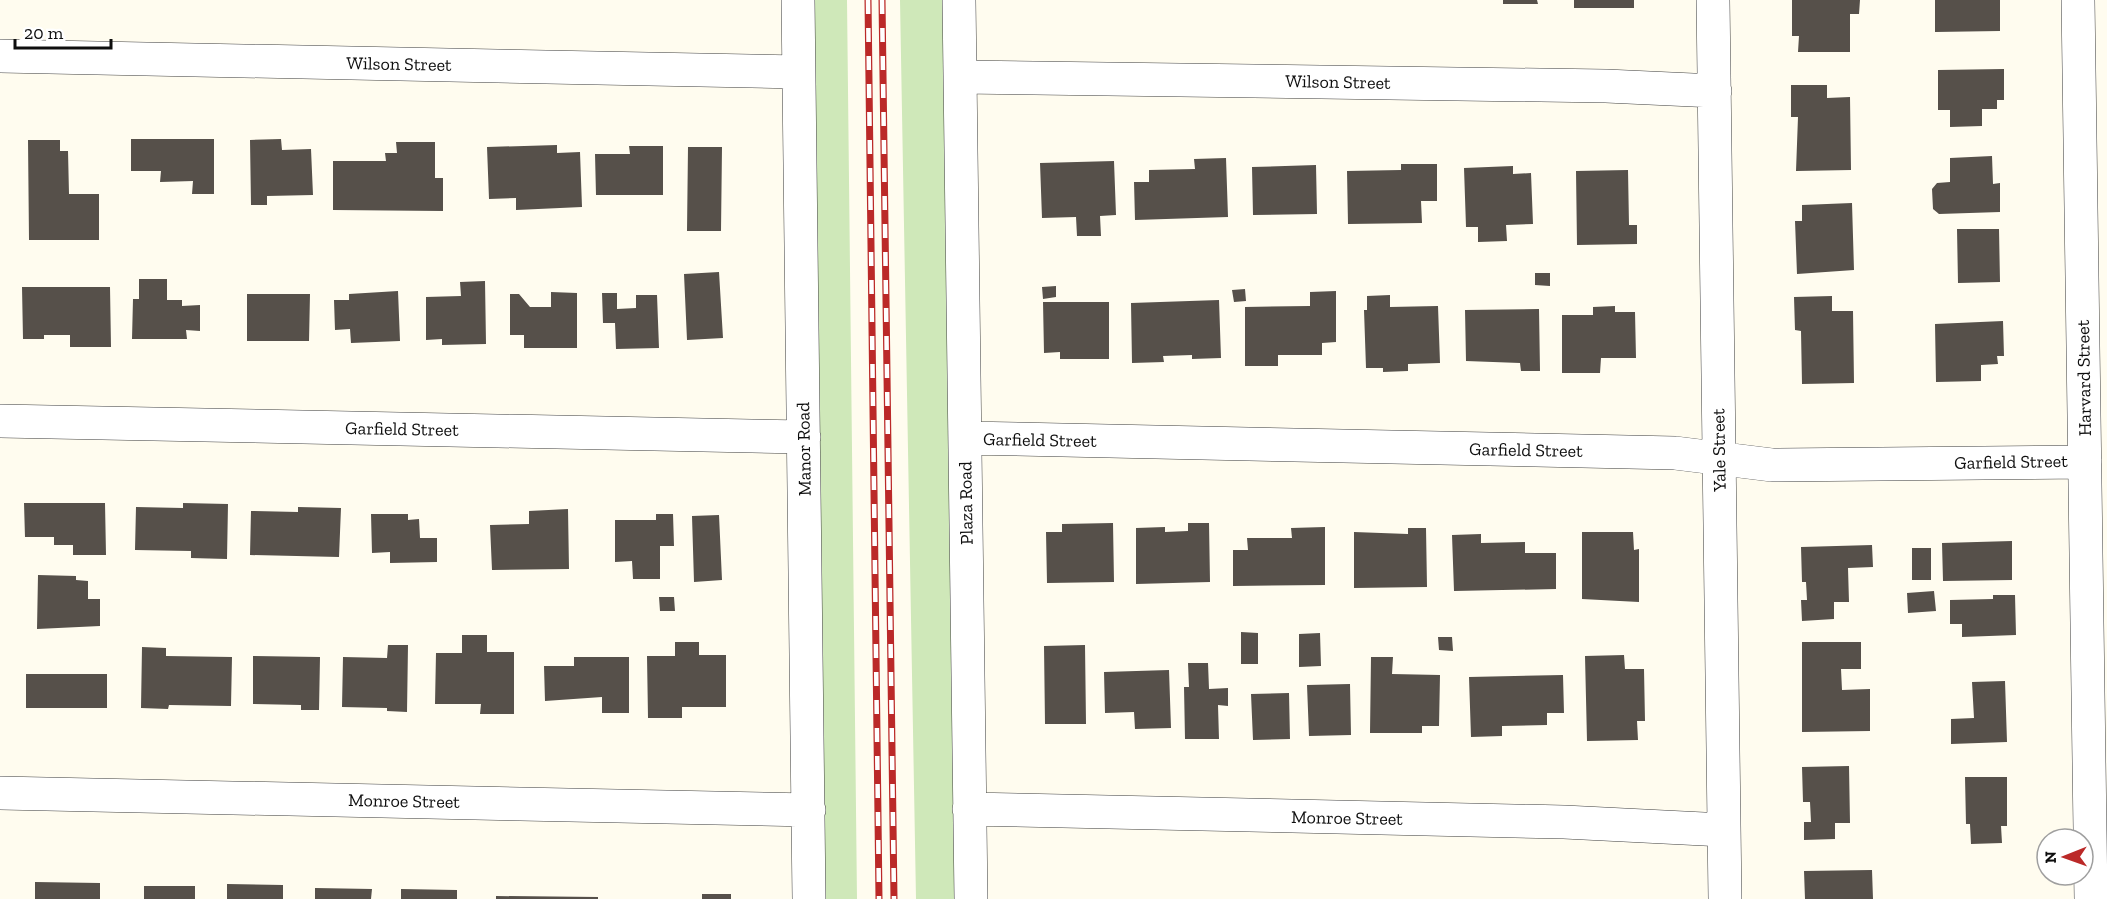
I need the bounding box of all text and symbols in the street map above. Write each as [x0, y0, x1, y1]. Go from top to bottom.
scale bar [15, 12, 111, 50]
text: 20 m [24, 22, 64, 44]
street label: Wilson Street [346, 52, 452, 76]
street label: Wilson Street [1285, 70, 1391, 94]
street label: Harvard Street [2072, 319, 2096, 436]
street label: Manor Road [792, 402, 816, 496]
street label: Yale Street [1707, 408, 1731, 493]
street label: Garfield Street [345, 417, 459, 441]
street label: Garfield Street [983, 428, 1097, 452]
street label: Garfield Street [1469, 438, 1583, 462]
street label: Garfield Street [1954, 450, 2068, 474]
street label: Plaza Road [954, 461, 978, 545]
street label: Monroe Street [348, 789, 460, 813]
street label: Monroe Street [1291, 806, 1403, 830]
north arrow [2035, 827, 2095, 887]
text: N [2041, 851, 2060, 864]

